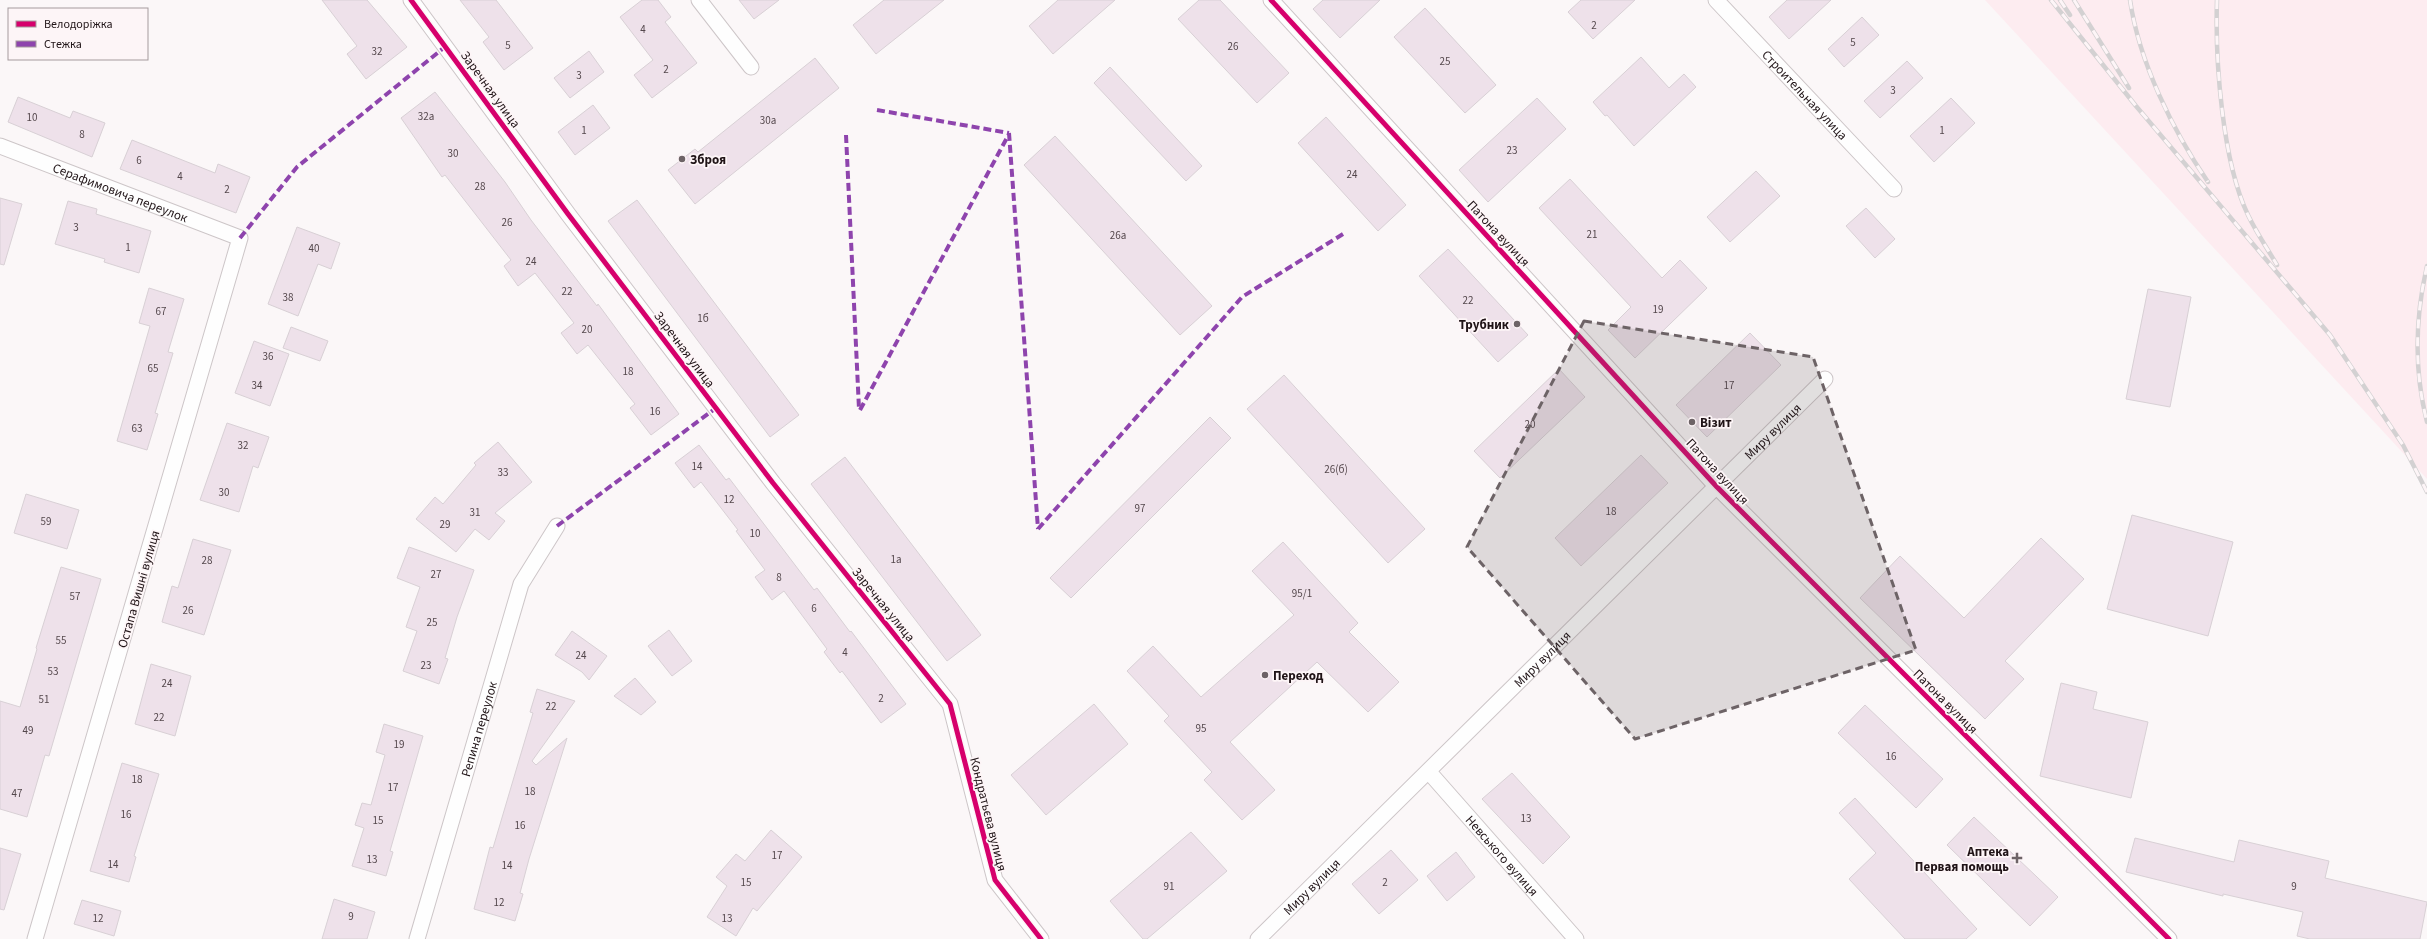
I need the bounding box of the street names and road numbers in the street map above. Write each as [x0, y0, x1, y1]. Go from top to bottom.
street label: Строительная улица [1758, 46, 1851, 144]
street label: Заречная улица [456, 47, 524, 132]
street label: Серафимовича переулок [50, 159, 191, 227]
street label: Патона вулиця [1463, 197, 1534, 271]
street label: Заречная улица [650, 308, 719, 391]
street label: Миру вулиця [1741, 399, 1806, 464]
street label: Патона вулиця [1682, 435, 1753, 509]
street label: Остапа Вишні вулиця [114, 528, 164, 650]
street label: Заречная улица [848, 564, 919, 646]
street label: Миру вулиця [1510, 627, 1575, 692]
street label: Патона вулиця [1909, 665, 1982, 738]
street label: Репина переулок [457, 679, 502, 779]
street label: Кондратьєва вулиця [965, 755, 1011, 873]
street label: Невського вулиця [1461, 812, 1542, 900]
street label: Миру вулиця [1280, 855, 1345, 919]

